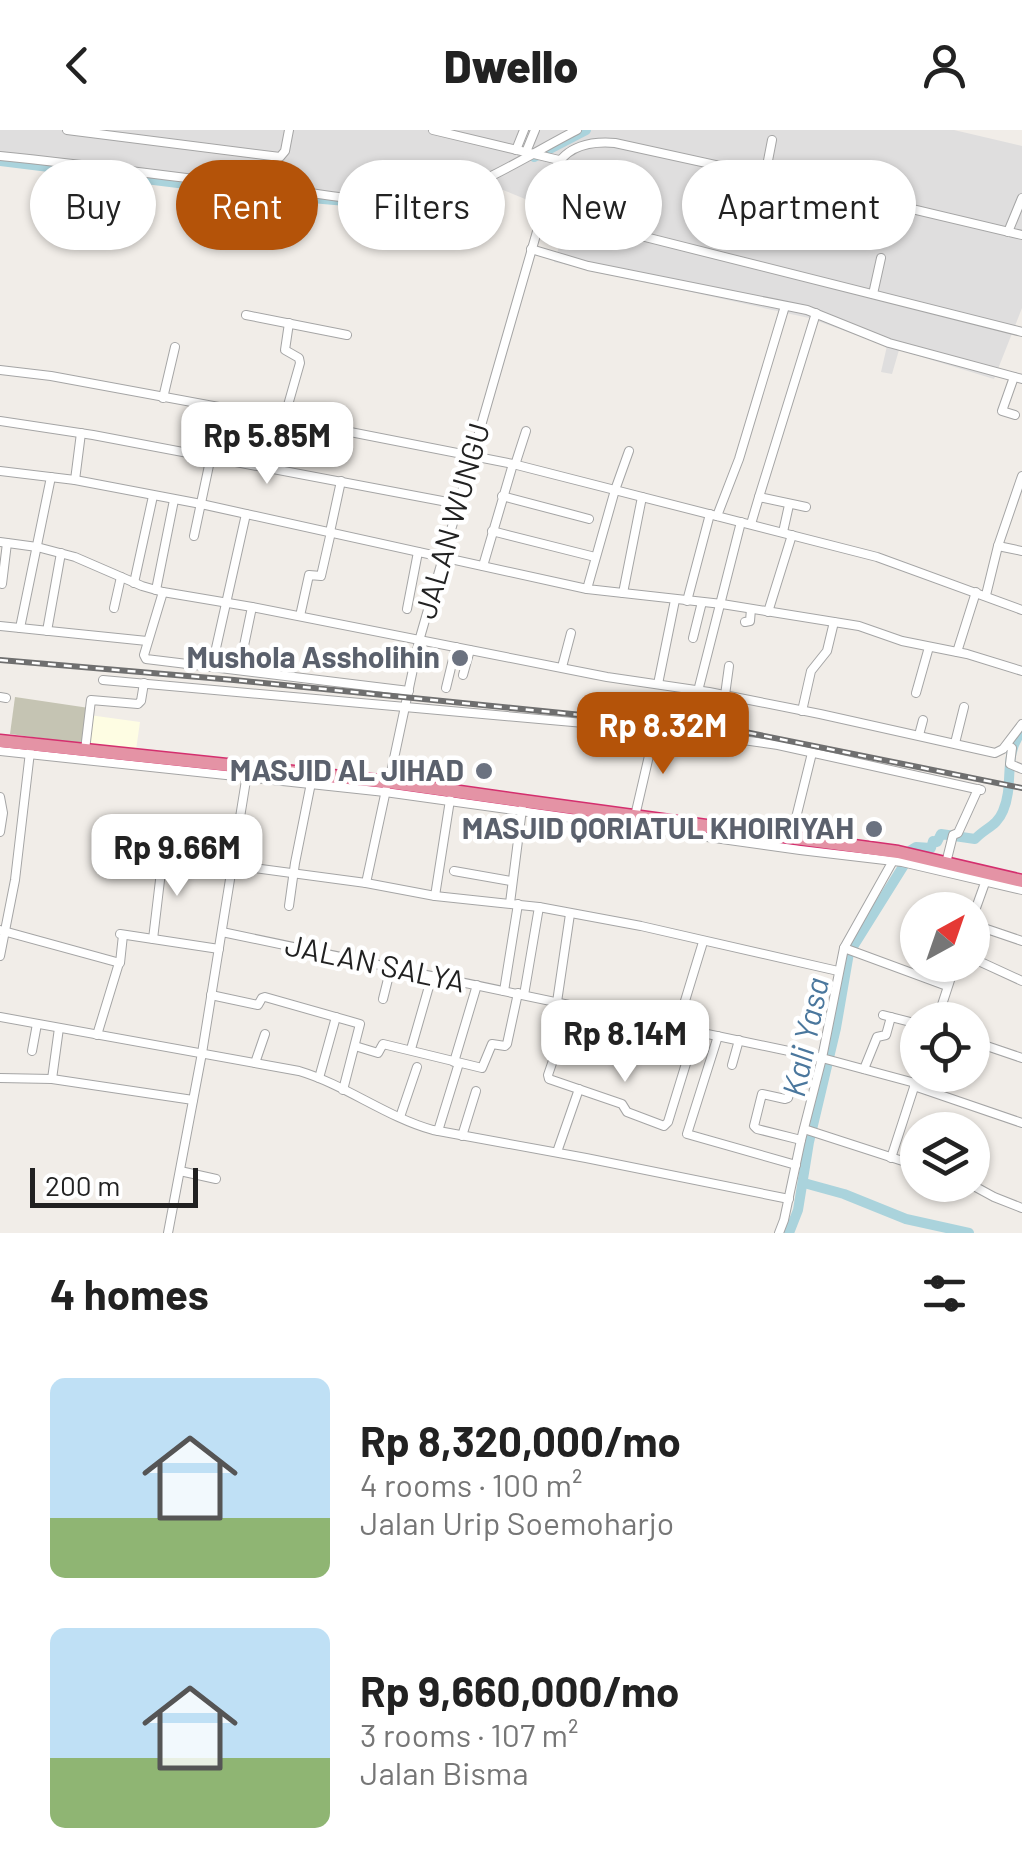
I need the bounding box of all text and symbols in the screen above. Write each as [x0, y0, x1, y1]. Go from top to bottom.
icon: back [50, 38, 105, 93]
text: Dwello [444, 38, 578, 92]
icon: person [917, 38, 972, 93]
chip: Buy [30, 160, 156, 250]
chip: Rent [176, 160, 318, 250]
chip: Filters [338, 160, 505, 250]
chip: New [525, 160, 662, 250]
chip: Apartment [682, 160, 916, 250]
pin: Rp 5.85M [164, 402, 370, 487]
text: Rp 5.85M [203, 415, 331, 453]
street label: JALAN WUNGU [406, 418, 496, 622]
place label: Mushola Assholihin [186, 638, 440, 674]
marker: Mushola Assholihin [449, 647, 471, 669]
pin: Rp 8.32M [560, 692, 766, 777]
text: Rp 8.32M [599, 705, 727, 743]
place label: MASJID AL JIHAD [230, 751, 464, 787]
marker: MASJID AL JIHAD [473, 760, 495, 782]
place label: MASJID QORIATUL KHOIRIYAH [462, 809, 854, 845]
pin: Rp 9.66M [74, 814, 280, 899]
marker: MASJID QORIATUL KHOIRIYAH [863, 818, 885, 840]
text: Rp 9.66M [113, 827, 241, 865]
north arrow [900, 892, 990, 982]
map controls [900, 892, 990, 1202]
street label: JALAN SALYA [282, 925, 469, 999]
water label: Kali Yasa [773, 973, 835, 1100]
pin: Rp 8.14M [522, 1000, 728, 1085]
button: locate [900, 1002, 990, 1092]
text: Rp 8.14M [563, 1013, 687, 1051]
button: layers [900, 1112, 990, 1202]
scale bar [30, 1163, 198, 1208]
text: 200 m [45, 1168, 120, 1202]
icon: filters [917, 1266, 972, 1321]
text: 4 homes [50, 1268, 209, 1318]
text: Rp 8,320,000/mo [360, 1415, 681, 1465]
icon: home [130, 1418, 250, 1538]
text: 4 rooms · 100 m² [360, 1465, 582, 1503]
text: Jalan Urip Soemoharjo [360, 1503, 674, 1541]
text: Rp 9,660,000/mo [360, 1665, 679, 1715]
icon: home [130, 1668, 250, 1788]
text: 3 rooms · 107 m² [360, 1715, 578, 1753]
text: Jalan Bisma [360, 1753, 529, 1791]

